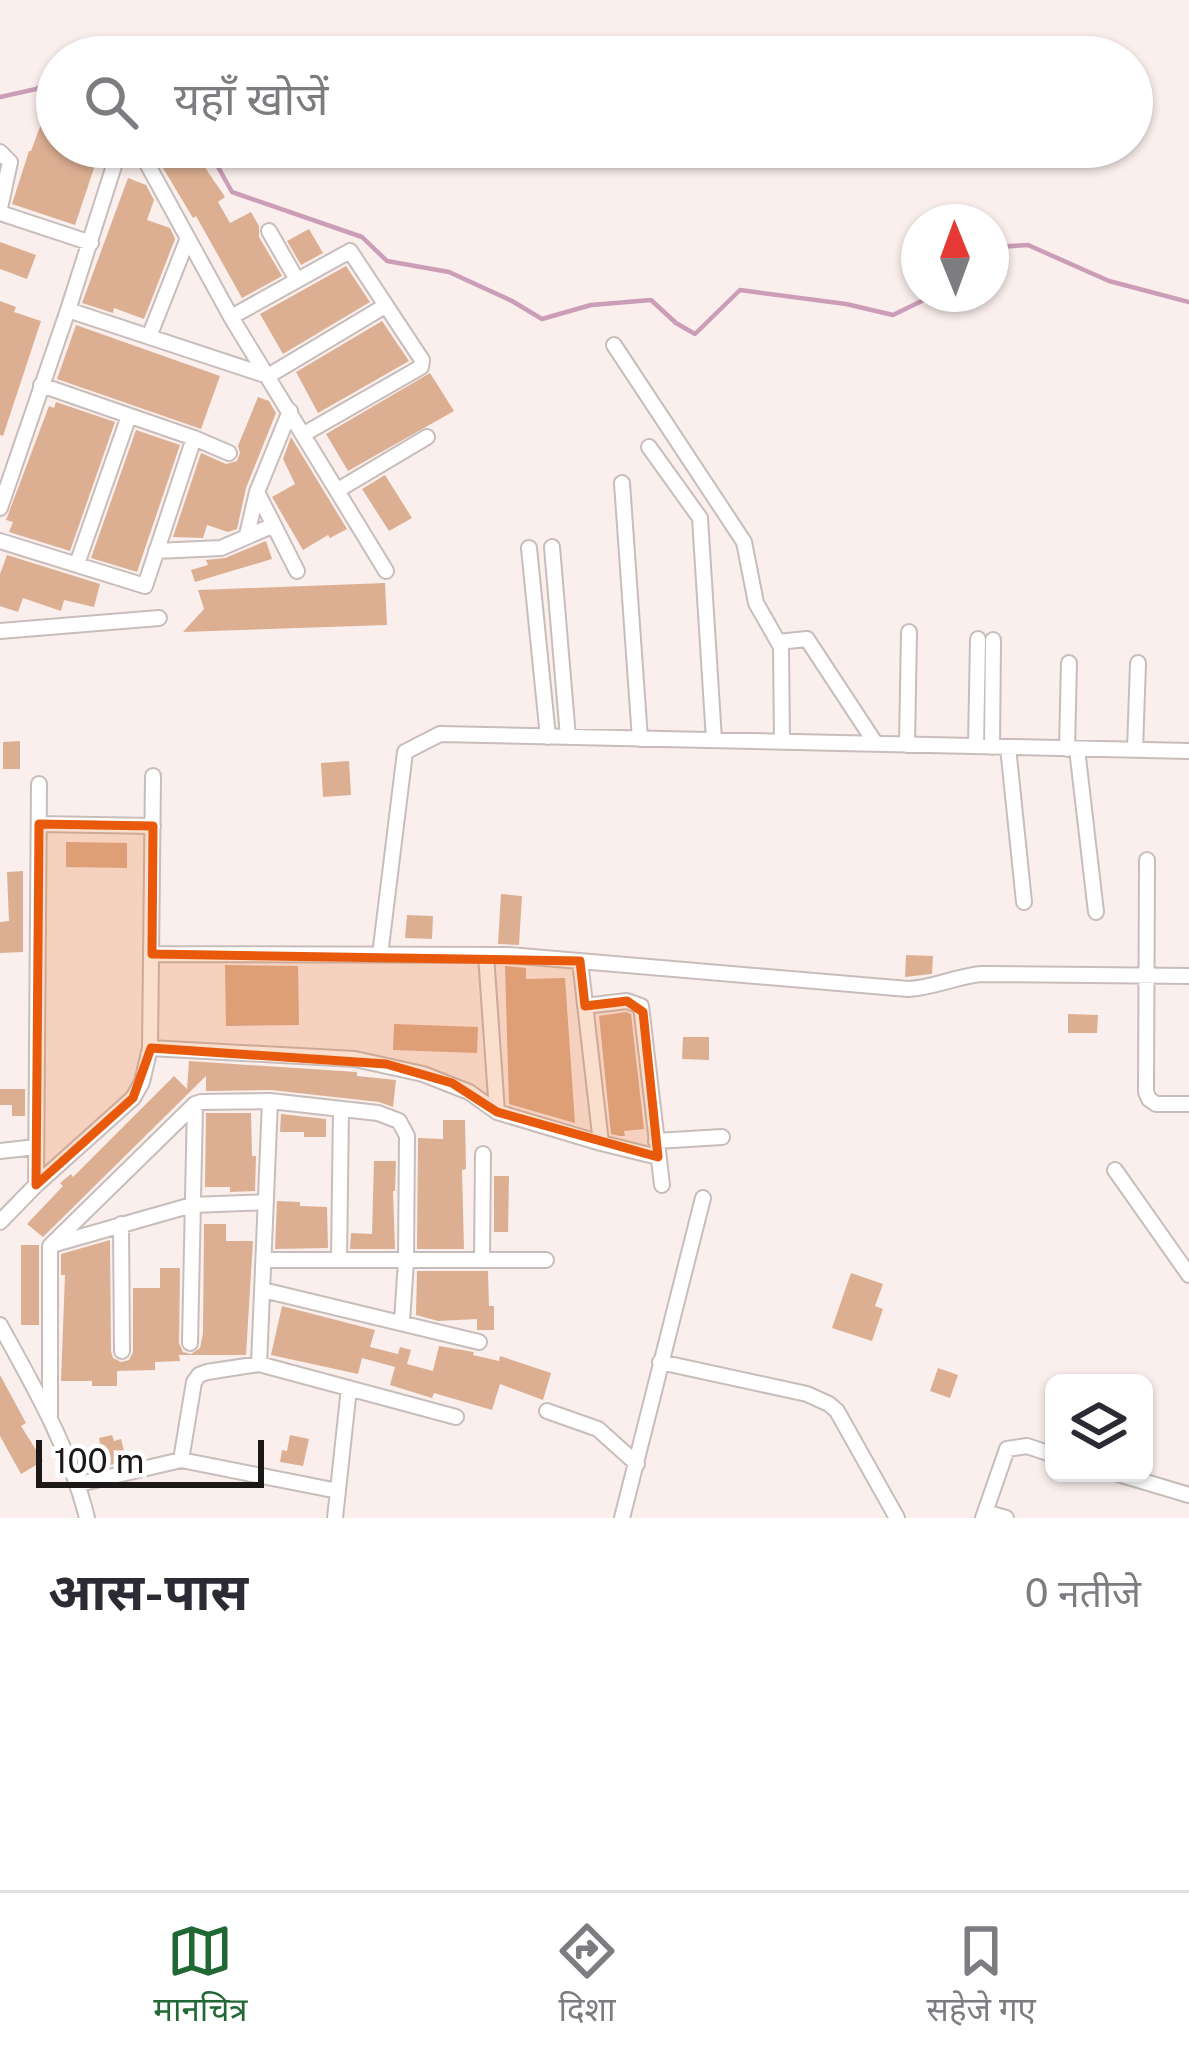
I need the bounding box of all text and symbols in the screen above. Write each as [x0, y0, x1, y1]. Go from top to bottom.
search box [36, 36, 1153, 168]
icon: search [78, 69, 144, 135]
text: यहाँ खोजें [174, 72, 328, 125]
north arrow [901, 204, 1009, 312]
map controls [1045, 1374, 1153, 1482]
button: layers [1045, 1374, 1153, 1482]
scale bar [36, 1434, 264, 1487]
text: 100 m [54, 1442, 144, 1480]
text: आस-पास [48, 1562, 248, 1621]
text: 0 नतीजे [1025, 1570, 1141, 1616]
tab: मानचित्र [153, 1918, 248, 2034]
tab: दिशा [554, 1918, 620, 2034]
tab: सहेजे गए [927, 1918, 1036, 2034]

